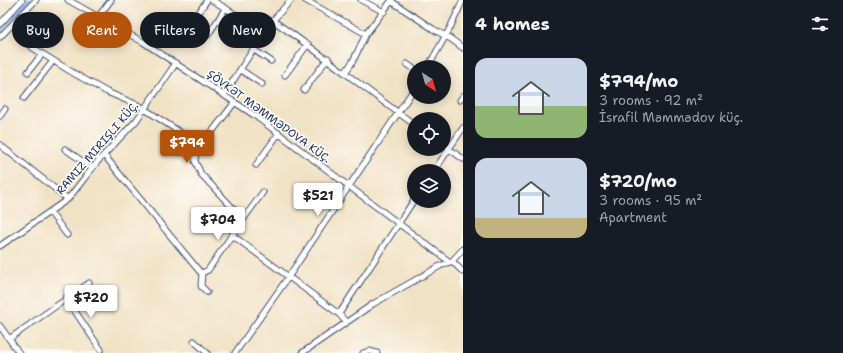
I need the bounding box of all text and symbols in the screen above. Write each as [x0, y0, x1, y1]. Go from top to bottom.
chip: Buy [12, 12, 64, 48]
chip: Rent [72, 12, 132, 48]
chip: Filters [140, 12, 210, 48]
chip: New [218, 12, 276, 48]
text: 4 homes [475, 13, 550, 35]
icon: filters [809, 13, 831, 35]
north arrow [407, 60, 451, 104]
map controls [407, 60, 451, 208]
street label: ŞÖVKƏT MƏMMƏDOVA KÜÇ. [204, 67, 334, 166]
text: $794/mo [599, 70, 678, 92]
icon: home [507, 74, 555, 122]
text: 3 rooms · 92 m² [599, 92, 703, 109]
street label: RAMIZ MIRIŞLI KÜÇ. [53, 99, 142, 198]
text: İsrafil Məmmədov küç. [599, 109, 743, 126]
button: locate [407, 112, 451, 156]
pin: $794 [163, 130, 211, 164]
text: $794 [169, 134, 205, 151]
button: layers [407, 164, 451, 208]
text: $720/mo [599, 170, 677, 192]
icon: home [507, 174, 555, 222]
pin: $521 [294, 183, 342, 217]
text: $521 [302, 187, 334, 204]
text: 3 rooms · 95 m² [599, 192, 702, 209]
pin: $704 [194, 207, 242, 241]
text: Apartment [599, 209, 667, 226]
text: $704 [200, 211, 236, 228]
pin: $720 [67, 285, 115, 319]
text: $720 [73, 289, 109, 306]

